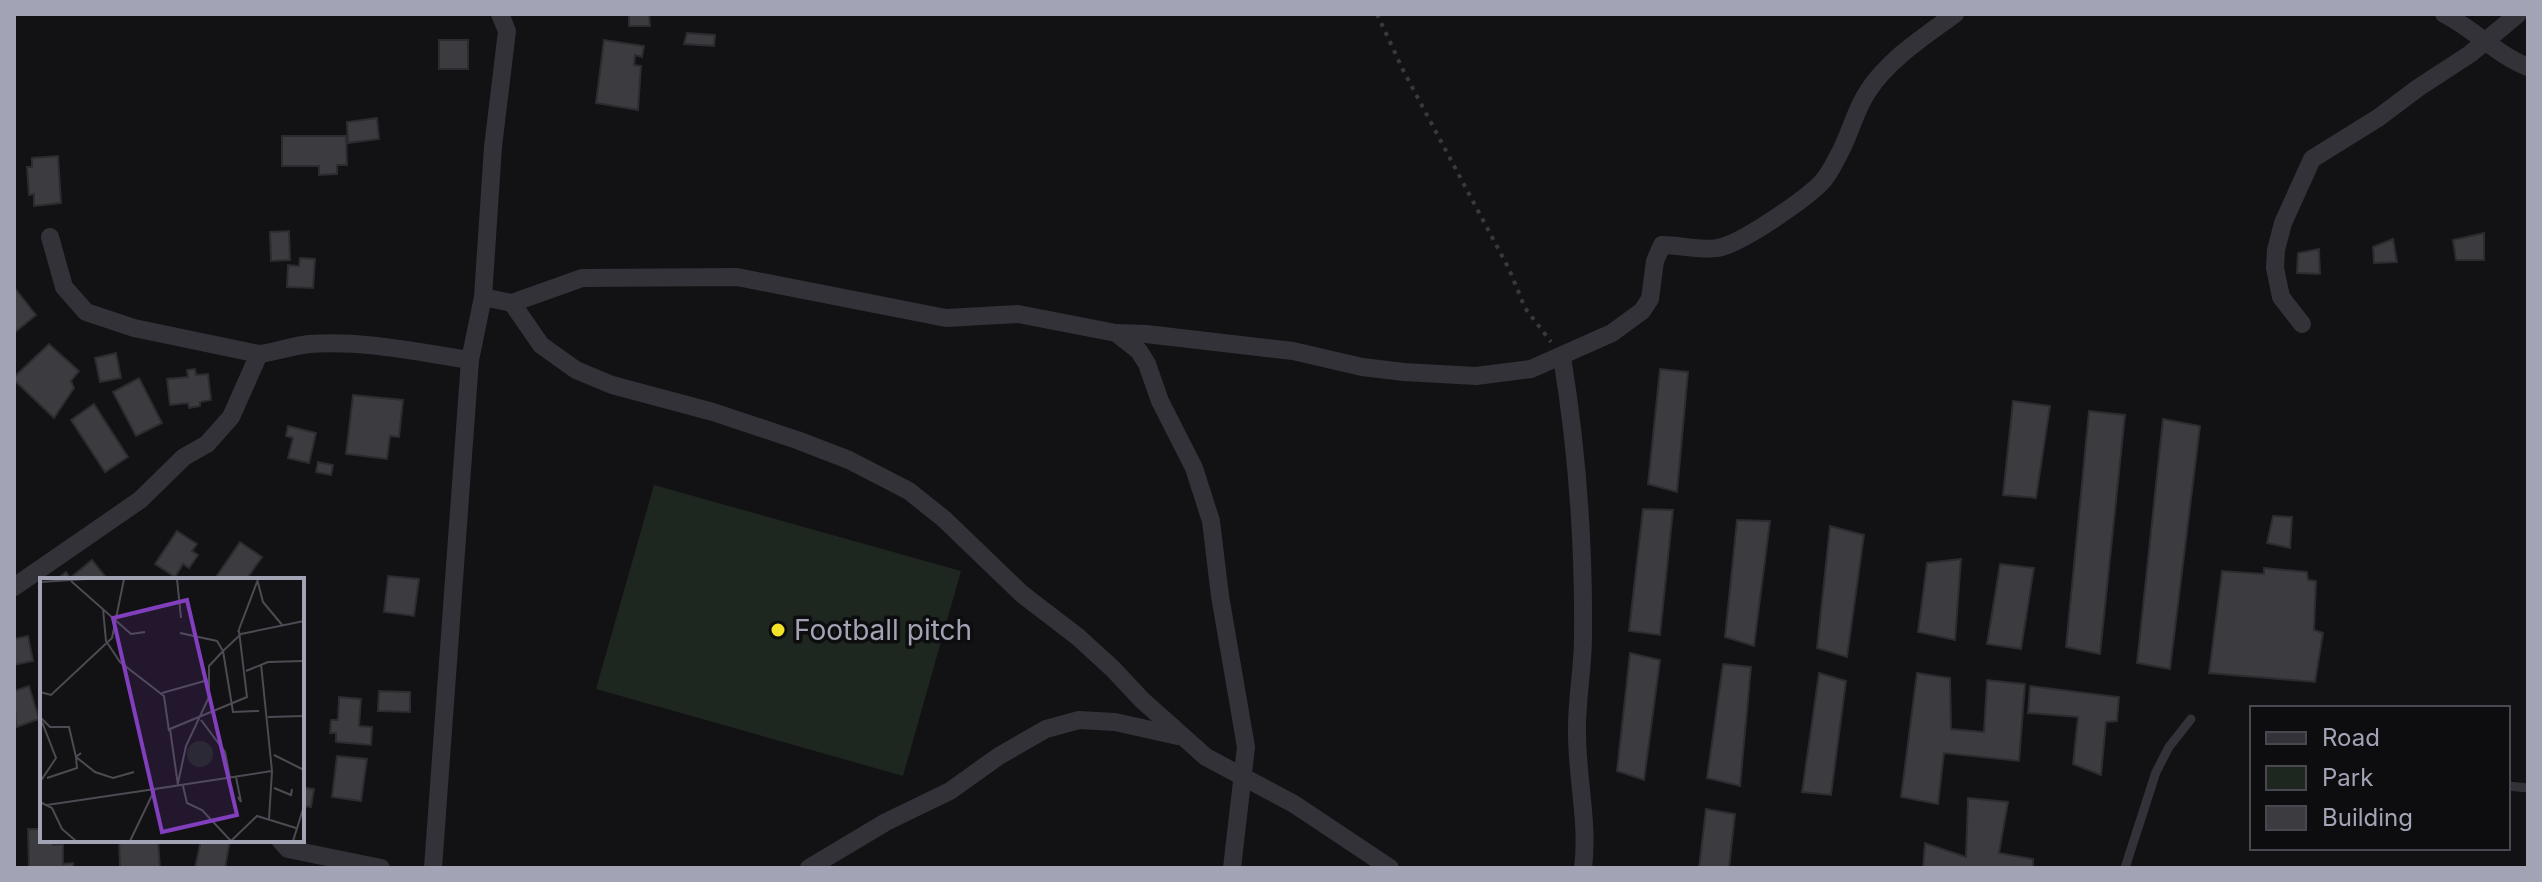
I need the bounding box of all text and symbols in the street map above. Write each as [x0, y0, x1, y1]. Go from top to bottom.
inset map [40, 578, 304, 842]
place label: Football pitch [794, 613, 972, 647]
marker: Football pitch [769, 621, 787, 639]
legend [2250, 706, 2510, 850]
text: Road [2322, 723, 2380, 752]
text: Park [2322, 763, 2373, 792]
text: Building [2322, 803, 2413, 832]

